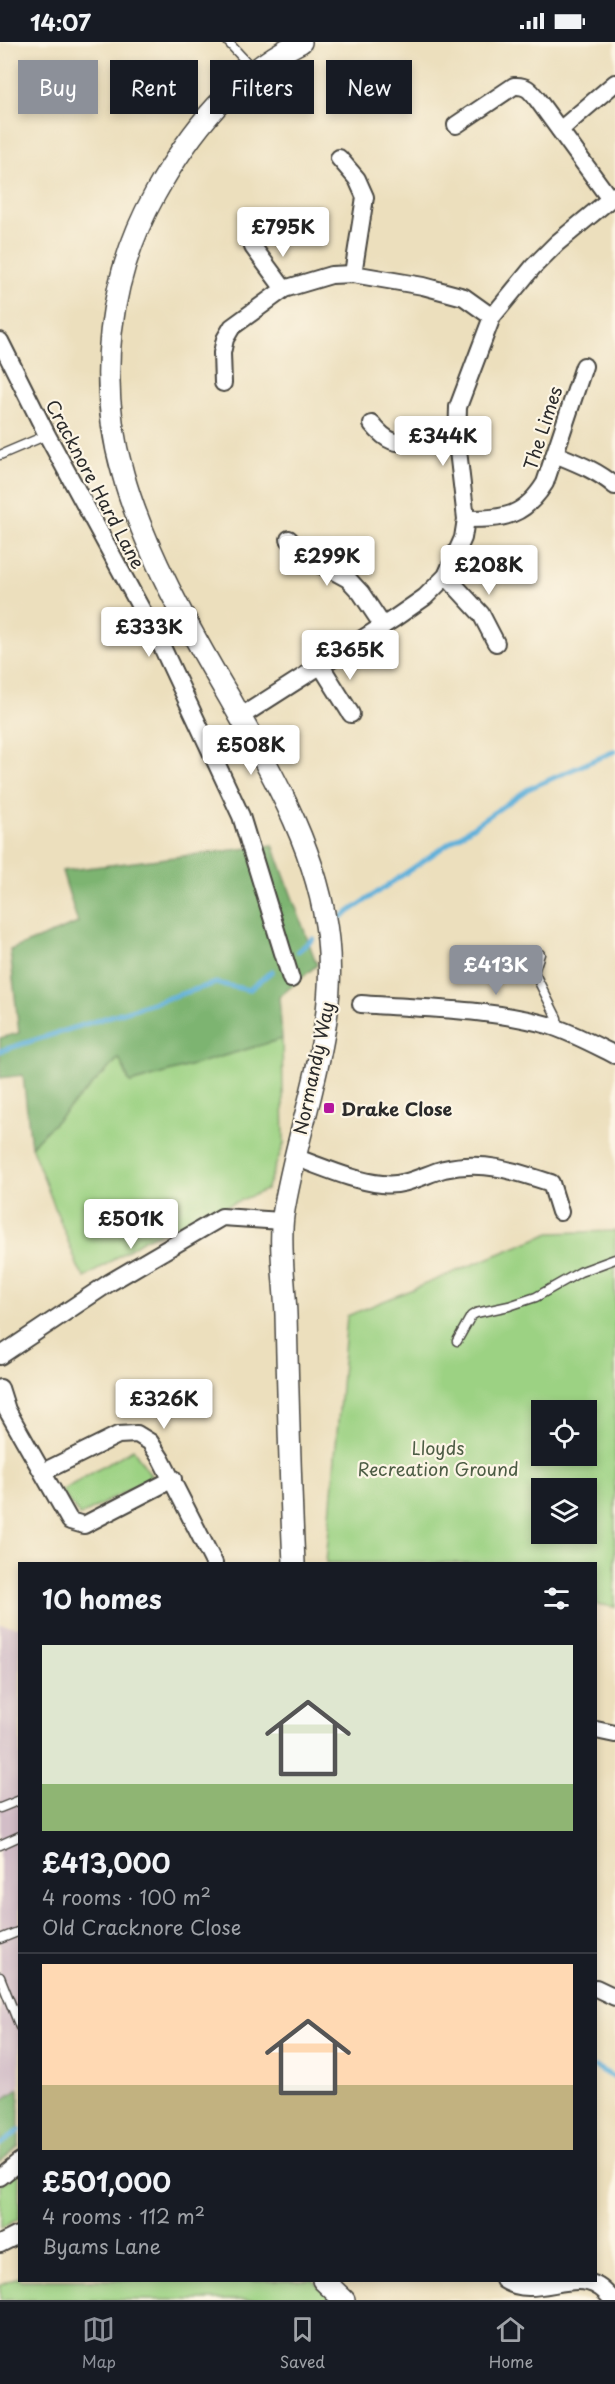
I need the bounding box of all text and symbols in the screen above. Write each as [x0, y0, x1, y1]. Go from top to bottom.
text: 14:07 [30, 5, 91, 38]
chip: Buy [18, 60, 98, 114]
chip: Rent [110, 60, 198, 114]
chip: Filters [210, 60, 314, 114]
chip: New [326, 60, 412, 114]
pin: £795K [241, 207, 325, 258]
text: £795K [251, 211, 315, 241]
street label: The Limes [516, 383, 568, 473]
street label: Cracknore Hard Lane [40, 394, 152, 574]
pin: £344K [401, 416, 485, 467]
text: £344K [409, 420, 477, 450]
pin: £299K [285, 536, 369, 587]
text: £299K [294, 540, 360, 570]
pin: £208K [447, 545, 531, 596]
text: £208K [455, 549, 523, 579]
pin: £333K [107, 607, 191, 658]
text: £333K [115, 611, 183, 641]
pin: £365K [308, 630, 392, 681]
text: £365K [316, 634, 384, 664]
pin: £508K [209, 725, 293, 776]
text: £508K [217, 729, 285, 759]
pin: £413K [454, 945, 538, 996]
text: £413K [463, 949, 529, 979]
street label: Normandy Way [286, 999, 340, 1137]
place label: Drake Close [341, 1095, 452, 1122]
marker: Drake Close [322, 1101, 336, 1115]
pin: £501K [89, 1199, 173, 1250]
text: £501K [98, 1203, 164, 1233]
pin: £326K [122, 1379, 206, 1430]
text: £326K [130, 1383, 198, 1413]
map controls [531, 1400, 597, 1544]
button: locate [531, 1400, 597, 1466]
park label: Lloyds Recreation Ground [357, 1434, 519, 1482]
button: layers [531, 1478, 597, 1544]
text: 10 homes [42, 1579, 162, 1618]
icon: filters [540, 1582, 573, 1615]
icon: home [254, 1684, 362, 1792]
text: £413,000 [42, 1843, 170, 1882]
text: 4 rooms · 100 m² [42, 1882, 211, 1912]
text: Old Cracknore Close [42, 1912, 241, 1942]
icon: home [254, 2003, 362, 2111]
text: £501,000 [42, 2162, 171, 2201]
text: 4 rooms · 112 m² [42, 2201, 205, 2231]
text: Byams Lane [42, 2231, 161, 2261]
tab: Map [82, 2313, 116, 2373]
tab: Saved [280, 2313, 325, 2373]
tab: Home [489, 2313, 533, 2373]

